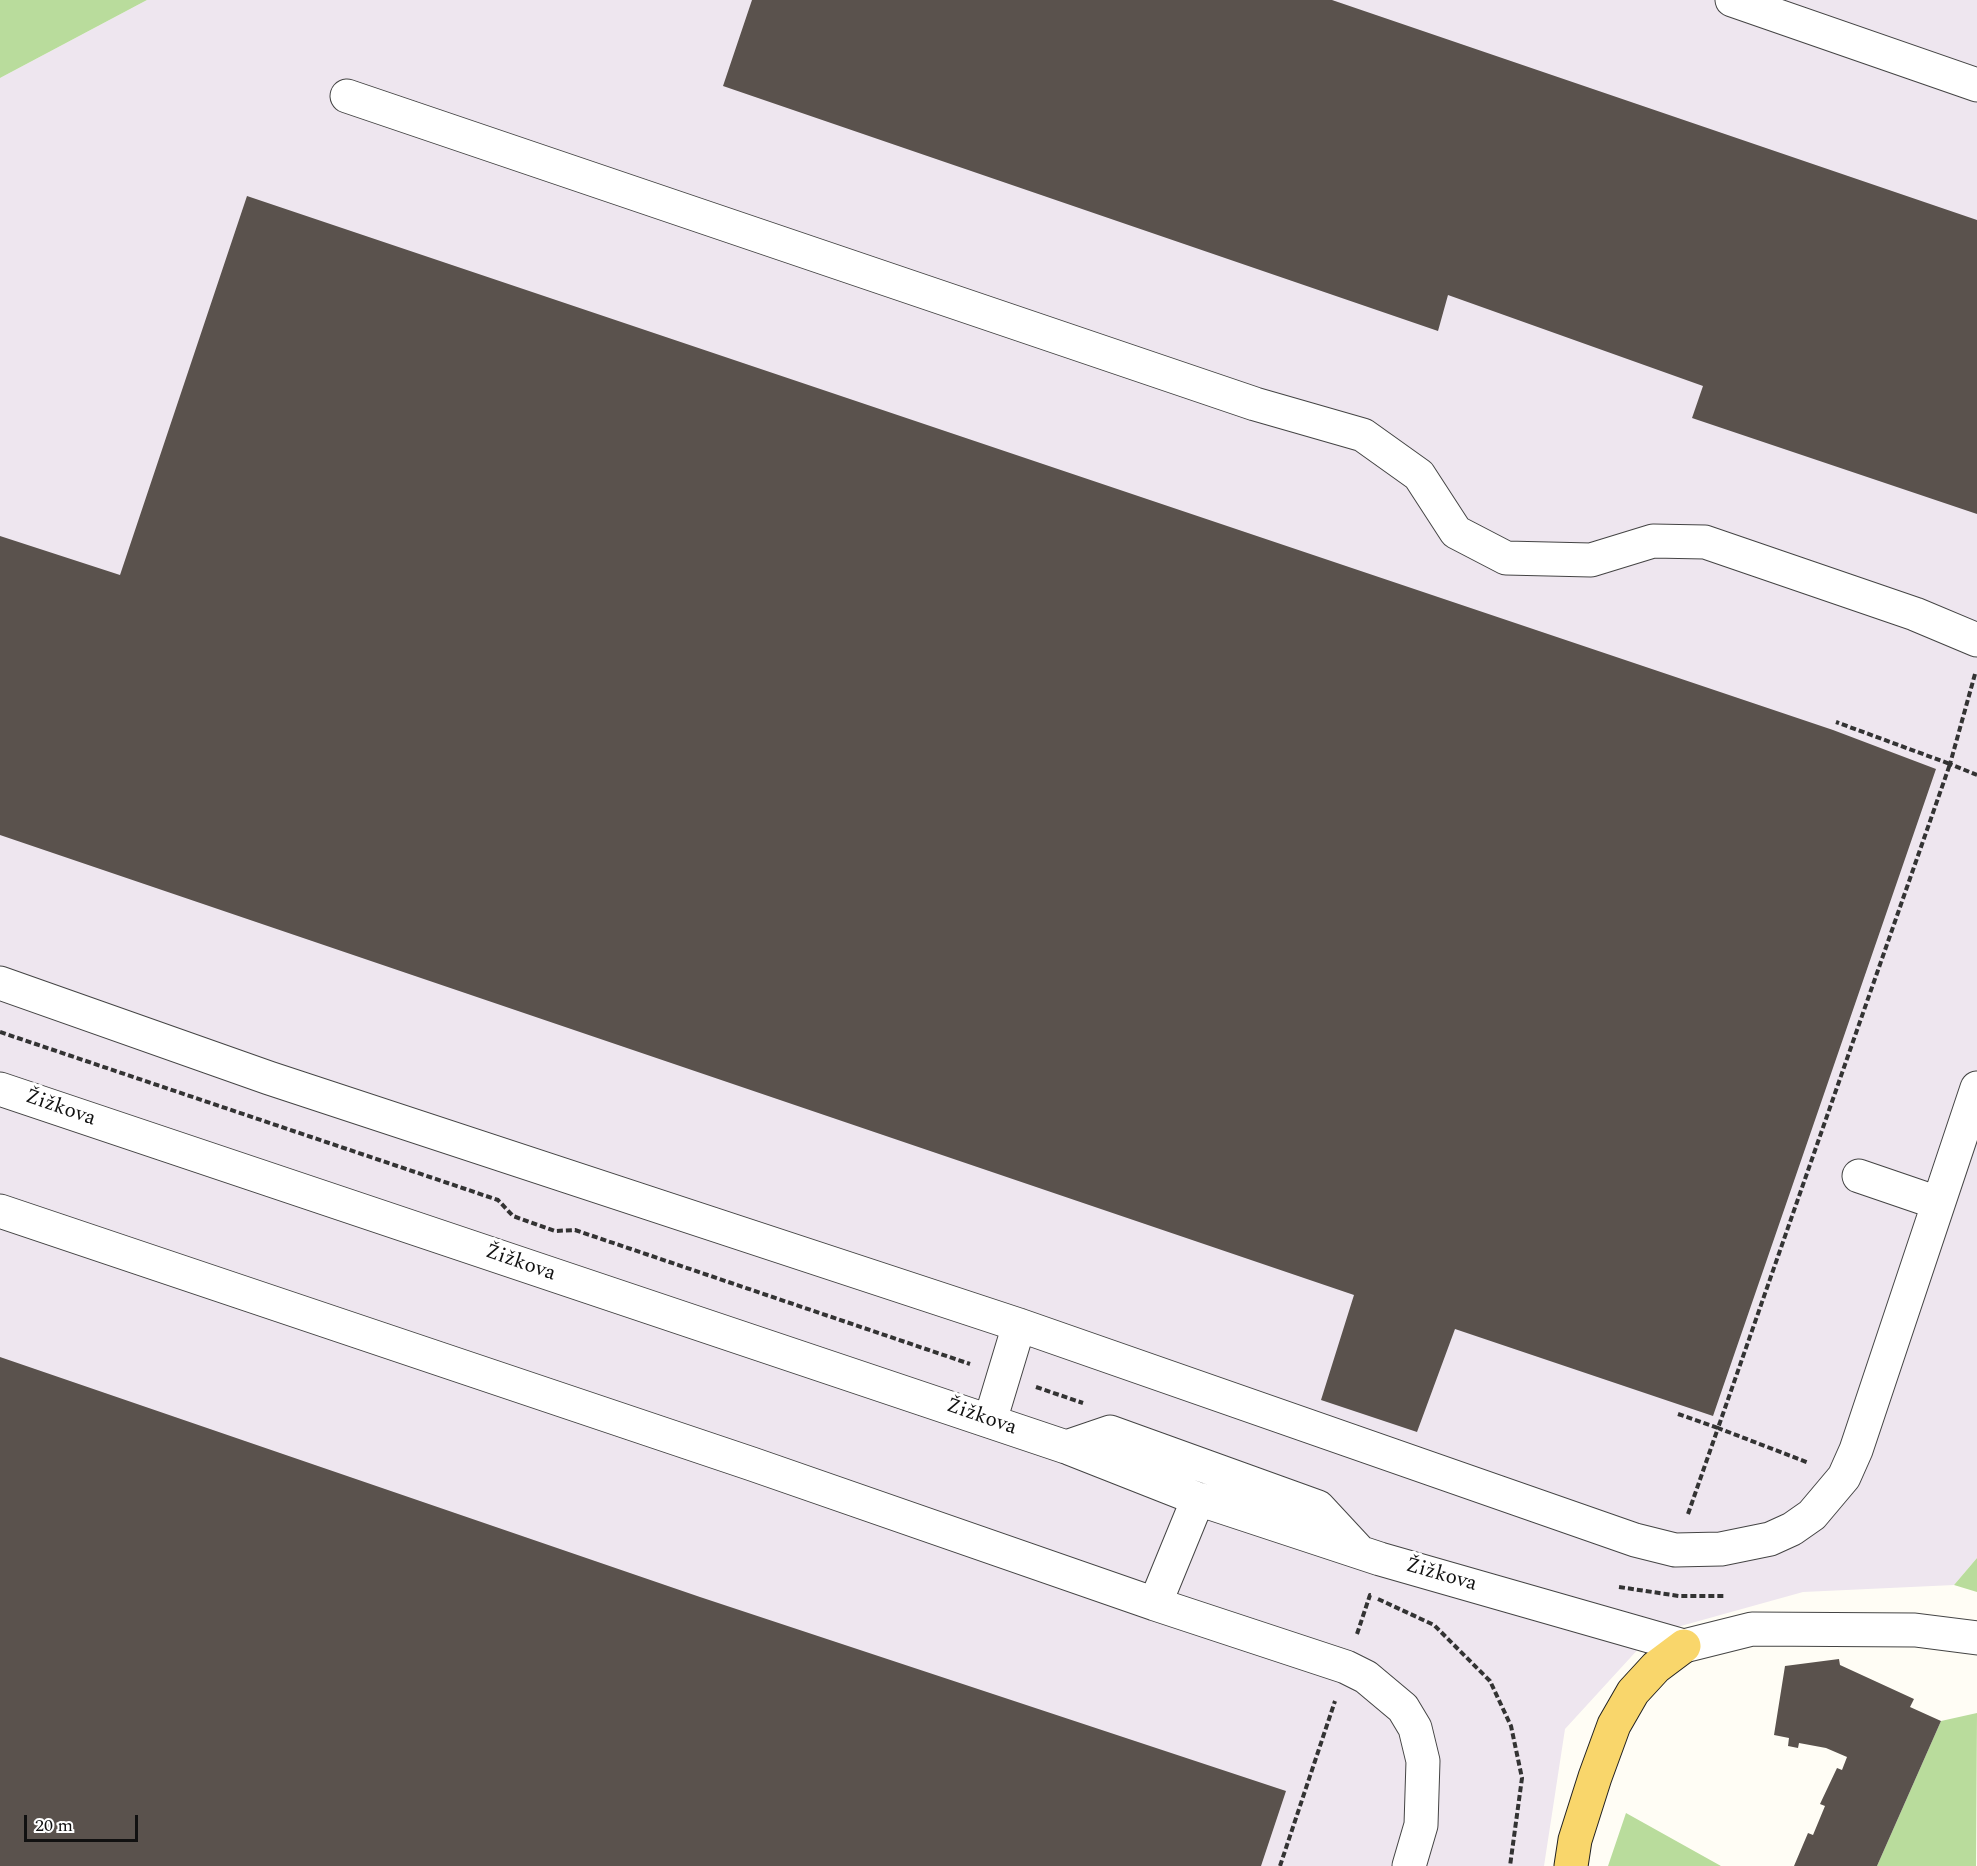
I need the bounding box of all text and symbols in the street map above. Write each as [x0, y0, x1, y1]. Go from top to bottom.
street label: Žižkova [21, 1085, 99, 1133]
street label: Žižkova [481, 1240, 559, 1288]
street label: Žižkova [942, 1394, 1020, 1442]
street label: Žižkova [1402, 1554, 1480, 1598]
scale bar [27, 1803, 141, 1841]
text: 20 m [35, 1812, 73, 1839]

